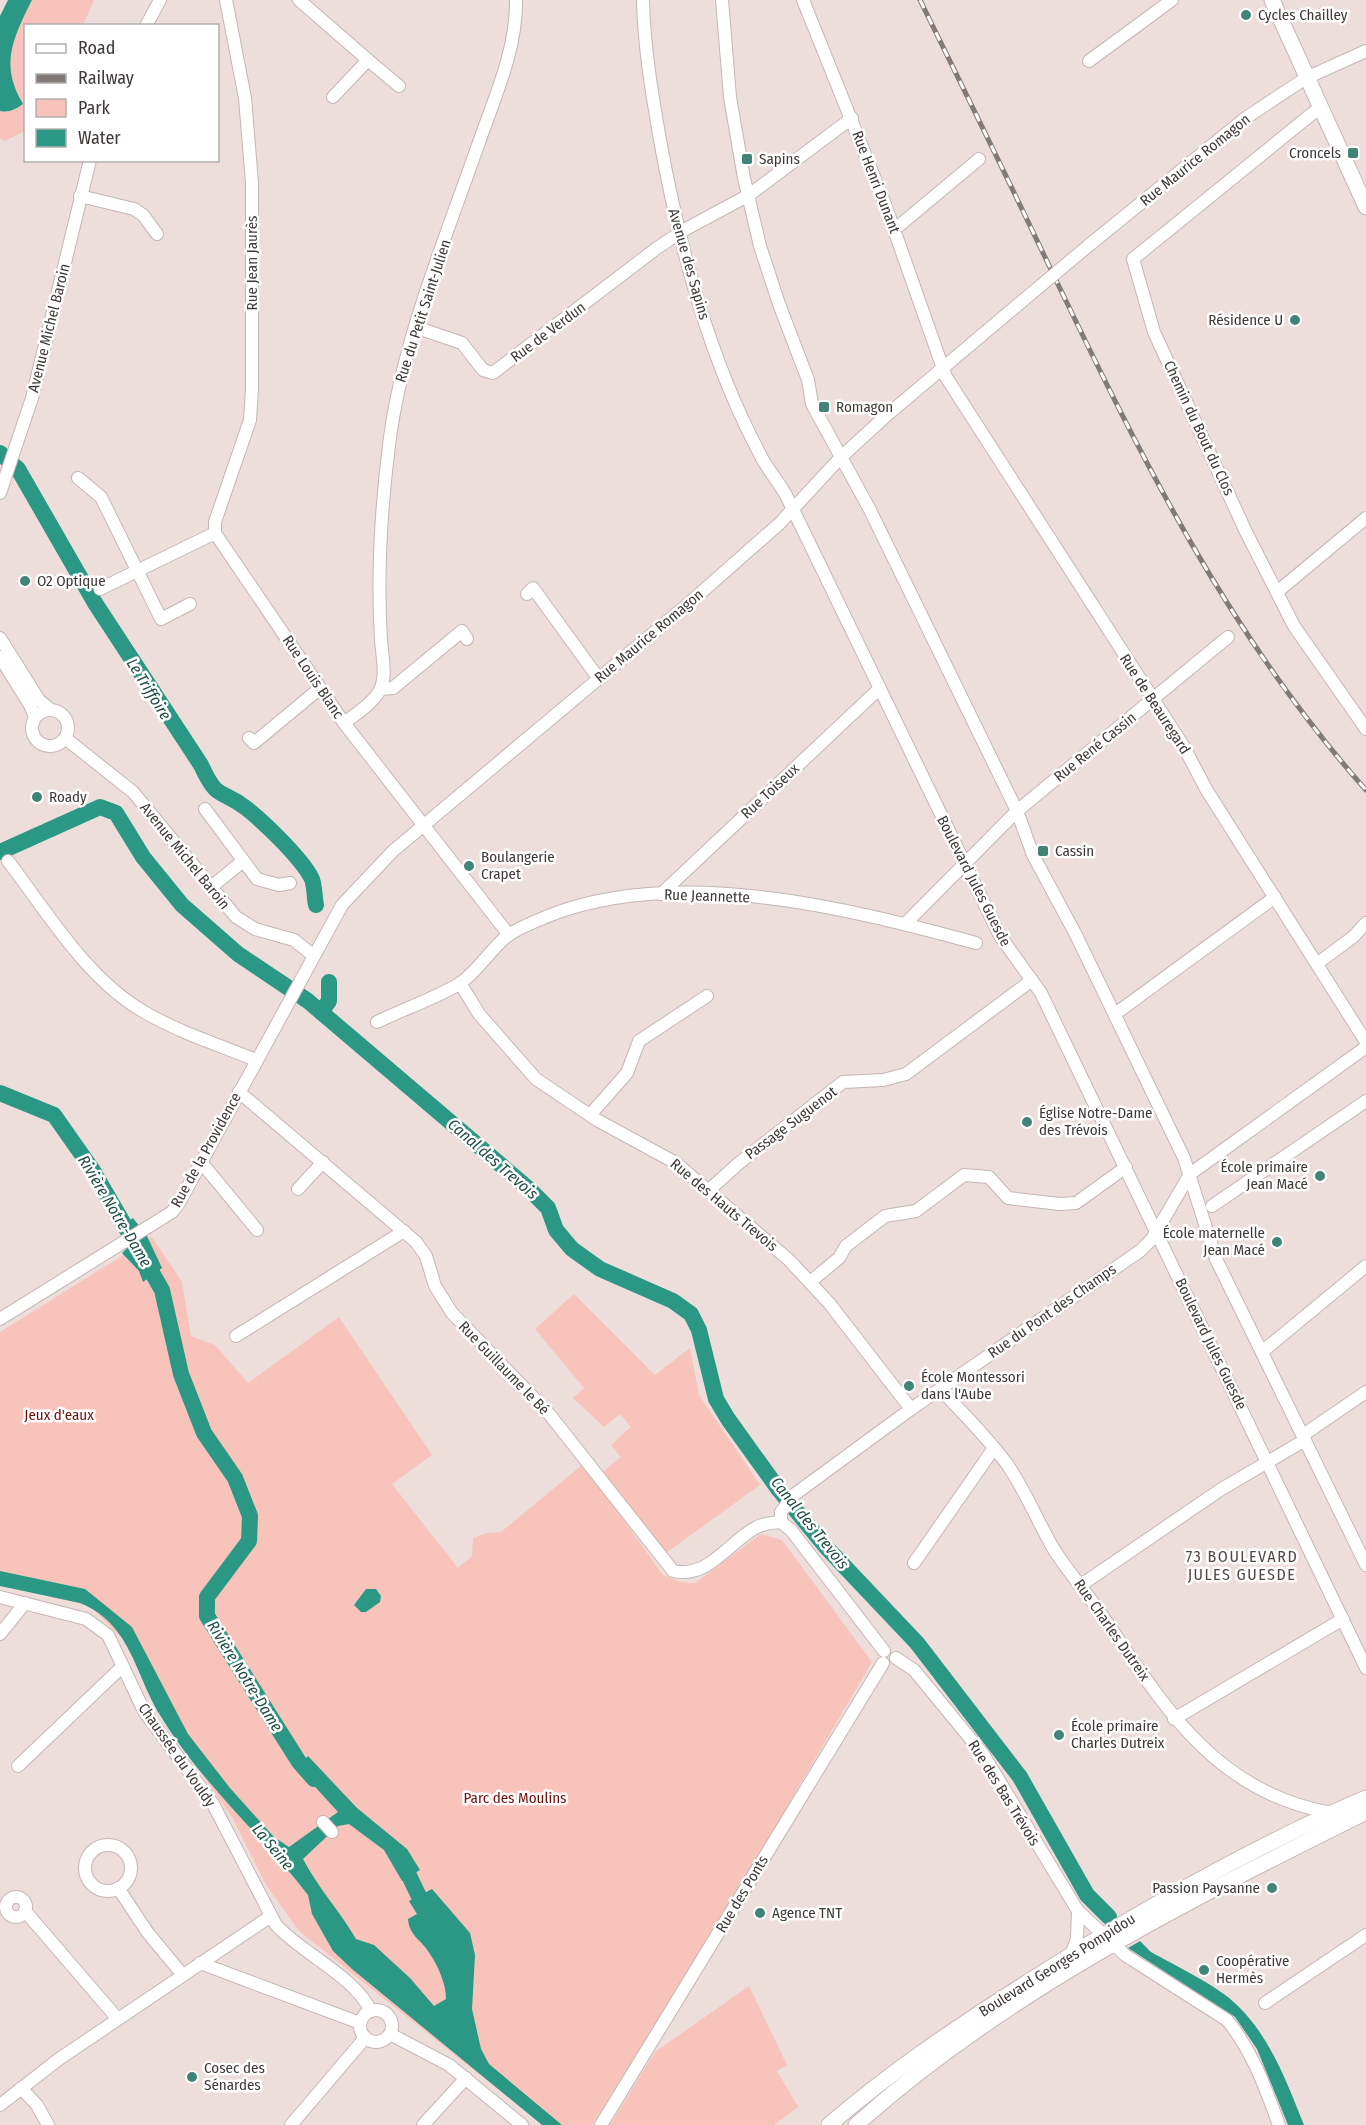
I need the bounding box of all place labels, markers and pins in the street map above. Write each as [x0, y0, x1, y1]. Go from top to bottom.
place label: Cycles Chailley [1258, 6, 1348, 24]
marker: Cycles Chailley [1239, 8, 1253, 22]
place label: Croncels [1289, 144, 1341, 162]
marker: Croncels [1346, 146, 1360, 160]
place label: Sapins [759, 150, 800, 168]
marker: Sapins [740, 152, 754, 166]
place label: Résidence U [1208, 311, 1283, 329]
marker: Résidence U [1288, 313, 1302, 327]
place label: Romagon [836, 398, 893, 416]
marker: Romagon [817, 400, 831, 414]
place label: O2 Optique [37, 572, 106, 590]
marker: O2 Optique [18, 574, 32, 588]
place label: Roady [49, 788, 87, 806]
marker: Roady [30, 790, 44, 804]
place label: Cassin [1055, 842, 1094, 860]
marker: Cassin [1036, 844, 1050, 858]
place label: Boulangerie Crapet [481, 848, 555, 883]
marker: Boulangerie Crapet [462, 859, 476, 873]
place label: Église Notre-Dame des Trévois [1039, 1104, 1152, 1139]
marker: Église Notre-Dame des Trévois [1020, 1115, 1034, 1129]
place label: École primaire Jean Macé [1221, 1158, 1308, 1193]
marker: École primaire Jean Macé [1313, 1169, 1327, 1183]
place label: École maternelle Jean Macé [1163, 1224, 1265, 1259]
marker: École maternelle Jean Macé [1270, 1235, 1284, 1249]
place label: École Montessori dans l'Aube [921, 1368, 1025, 1403]
marker: École Montessori dans l'Aube [902, 1379, 916, 1393]
place label: École primaire Charles Dutreix [1071, 1717, 1165, 1752]
marker: École primaire Charles Dutreix [1052, 1728, 1066, 1742]
place label: Passion Paysanne [1152, 1879, 1260, 1897]
marker: Passion Paysanne [1265, 1881, 1279, 1895]
place label: Agence TNT [772, 1904, 842, 1922]
marker: Agence TNT [753, 1906, 767, 1920]
place label: Coopérative Hermès [1216, 1952, 1289, 1987]
marker: Coopérative Hermès [1197, 1963, 1211, 1977]
place label: Cosec des Sénardes [204, 2059, 265, 2094]
marker: Cosec des Sénardes [185, 2070, 199, 2084]

